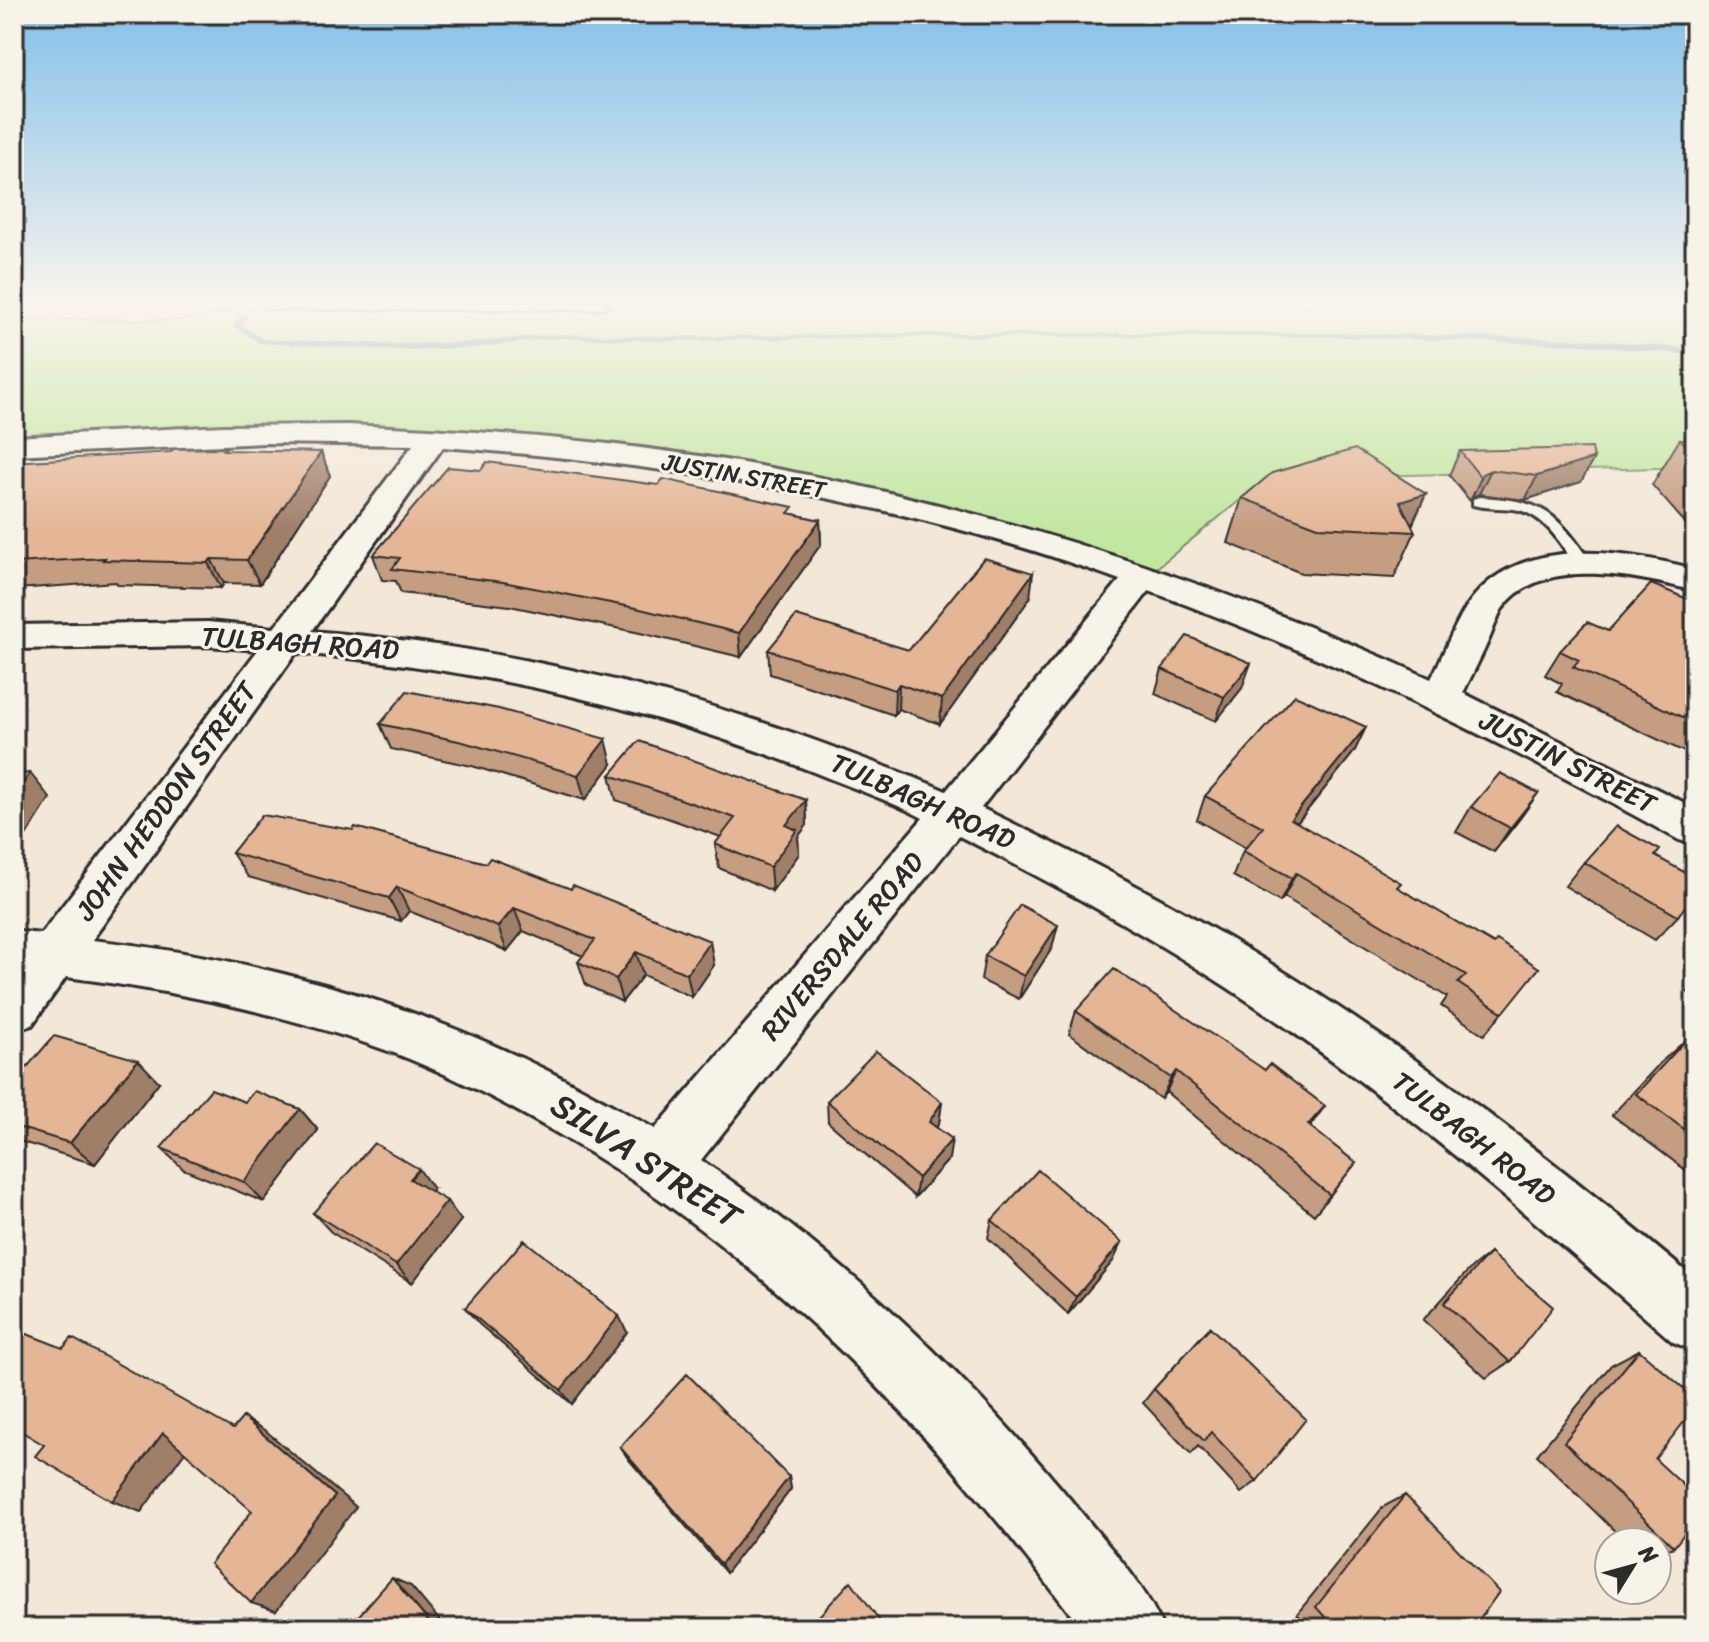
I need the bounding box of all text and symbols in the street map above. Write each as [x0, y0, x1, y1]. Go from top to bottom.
street label: JUSTIN STREET [658, 441, 830, 511]
street label: TULBAGH ROAD [200, 612, 401, 674]
street label: JOHN HEDDON STREET [61, 669, 271, 932]
street label: JUSTIN STREET [1470, 696, 1667, 829]
street label: TULBAGH ROAD [823, 738, 1023, 864]
street label: RIVERSDALE ROAD [748, 840, 937, 1052]
street label: TULBAGH ROAD [1381, 1058, 1567, 1218]
street label: SILVA STREET [538, 1076, 755, 1247]
north arrow [1593, 1526, 1673, 1606]
text: N [1628, 1536, 1669, 1573]

